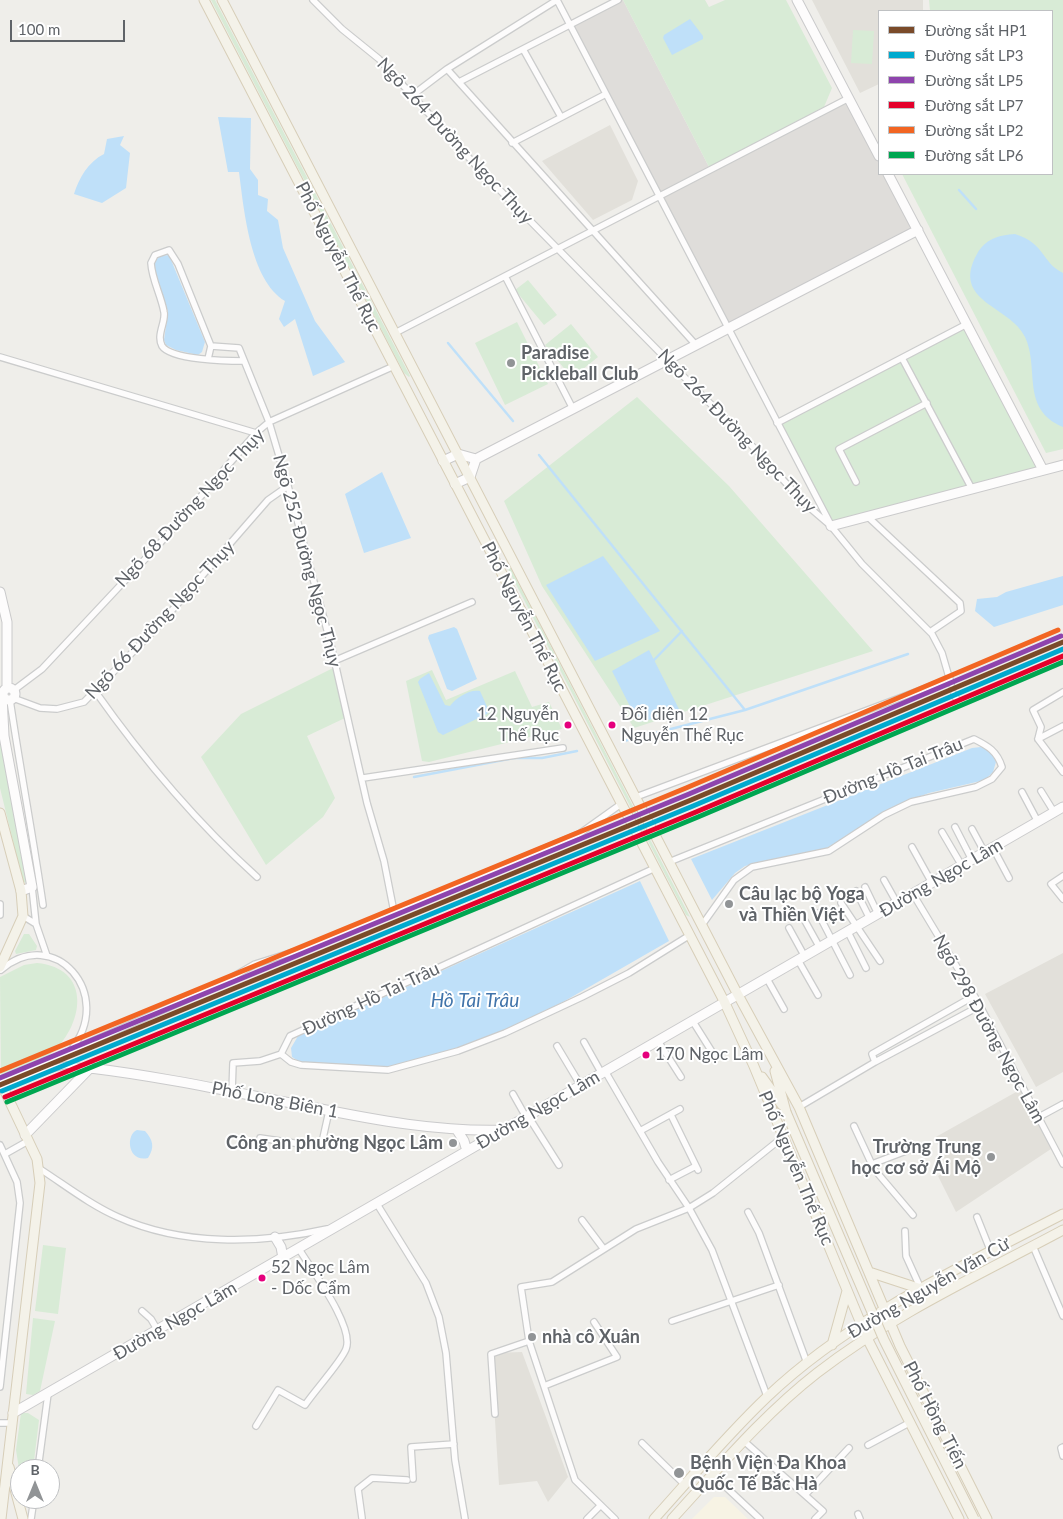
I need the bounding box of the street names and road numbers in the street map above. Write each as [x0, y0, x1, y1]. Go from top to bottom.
street label: Ngõ 264 Đường Ngọc Thụy [372, 53, 538, 229]
street label: Phố Nguyễn Thế Rục [291, 178, 385, 336]
street label: Ngõ 264 Đường Ngọc Thụy [653, 345, 821, 517]
street label: Ngõ 68 Đường Ngọc Thụy [111, 424, 269, 592]
street label: Ngõ 252 Đường Ngọc Thụy [268, 452, 346, 670]
street label: Ngõ 66 Đường Ngọc Thụy [81, 536, 239, 704]
street label: Phố Nguyễn Thế Rục [477, 538, 571, 696]
street label: Đường Hồ Tai Trâu [820, 733, 966, 809]
street label: Đường Ngọc Lâm [875, 834, 1007, 922]
street label: Ngõ 298 Đường Ngọc Lâm [928, 931, 1050, 1127]
street label: Đường Hồ Tai Trâu [299, 958, 443, 1040]
street label: Đường Ngọc Lâm [472, 1066, 604, 1154]
street label: Phố Long Biên 1 [210, 1077, 340, 1123]
street label: Phố Nguyễn Thế Rục [754, 1087, 838, 1249]
street label: Đường Nguyễn Văn Cừ [844, 1233, 1014, 1343]
street label: Đường Ngọc Lâm [109, 1277, 241, 1365]
street label: Phố Hồng Tiến [899, 1358, 971, 1472]

